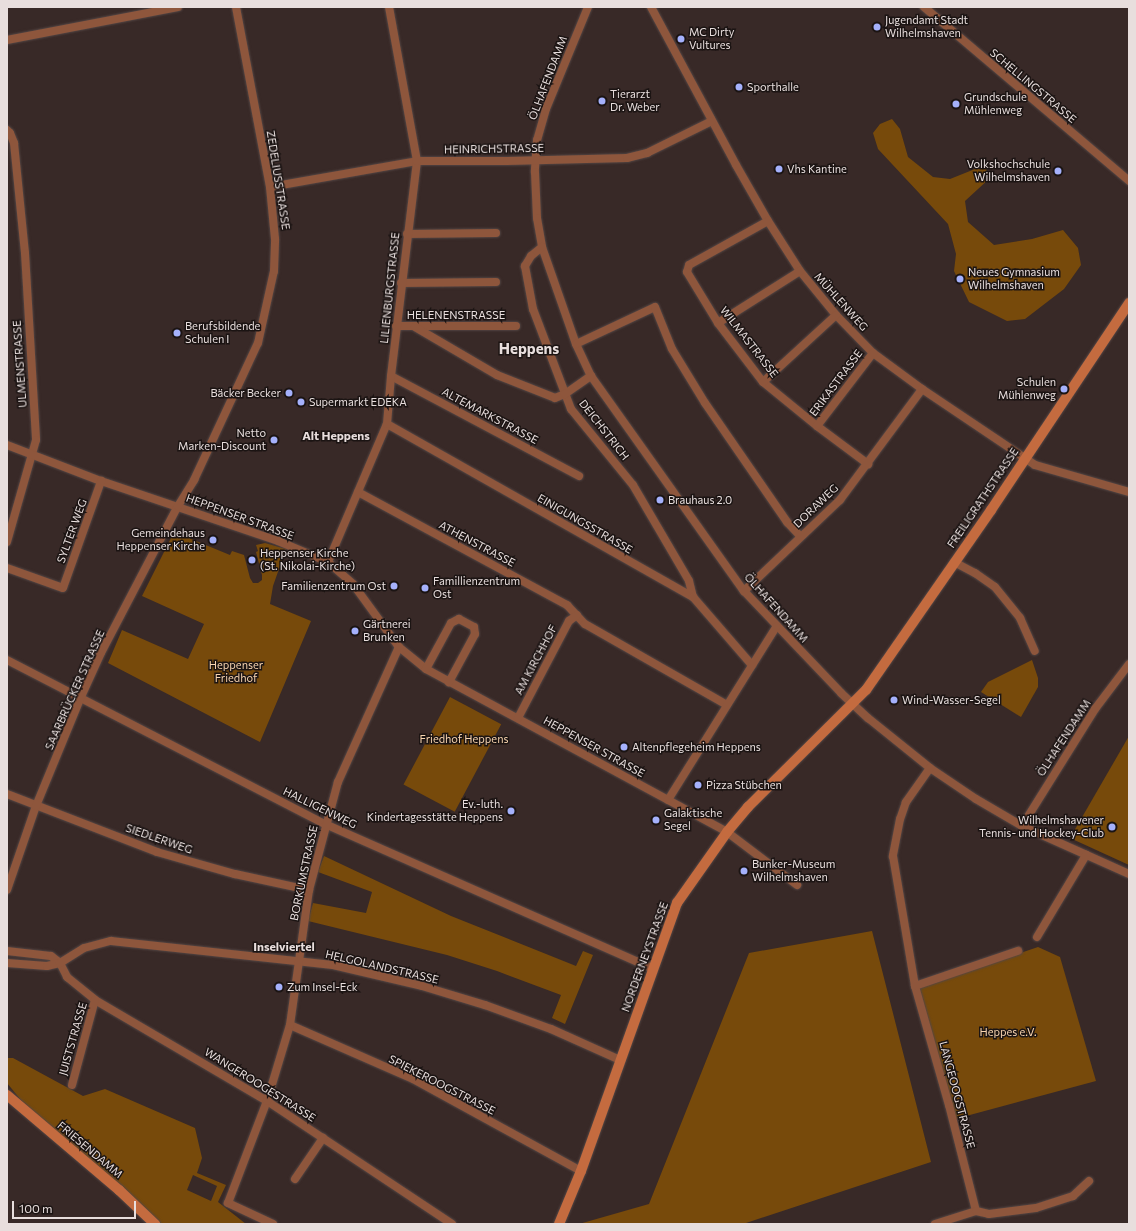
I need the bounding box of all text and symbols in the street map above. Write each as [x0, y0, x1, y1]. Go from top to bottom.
place label: Jugendamt Stadt Wilhelmshaven [885, 14, 968, 40]
marker: Jugendamt Stadt Wilhelmshaven [872, 22, 882, 32]
place label: MC Dirty Vultures [689, 26, 734, 52]
street label: ÖLHAFENDAMM [526, 34, 570, 122]
marker: MC Dirty Vultures [676, 34, 686, 44]
street label: SCHELLINGSTRASSE [987, 46, 1079, 126]
place label: Sporthalle [747, 80, 799, 94]
marker: Sporthalle [734, 82, 744, 92]
place label: Tierarzt Dr. Weber [610, 88, 660, 114]
place label: Grundschule Mühlenweg [964, 91, 1027, 117]
marker: Tierarzt Dr. Weber [597, 96, 607, 106]
marker: Grundschule Mühlenweg [951, 99, 961, 109]
street label: ZEDELIUSSTRASSE [264, 130, 292, 230]
street label: HEINRICHSTRASSE [444, 142, 544, 156]
place label: Volkshochschule Wilhelmshaven [967, 158, 1050, 184]
place label: Vhs Kantine [787, 162, 847, 176]
marker: Vhs Kantine [774, 164, 784, 174]
marker: Volkshochschule Wilhelmshaven [1053, 166, 1063, 176]
street label: LILIENBURGSTRASSE [378, 232, 402, 344]
place label: Neues Gymnasium Wilhelmshaven [968, 266, 1060, 292]
street label: MÜHLENWEG [811, 270, 871, 334]
marker: Neues Gymnasium Wilhelmshaven [955, 274, 965, 284]
street label: WILMASTRASSE [717, 304, 781, 380]
street label: HELENENSTRASSE [407, 308, 505, 322]
street label: ULMENSTRASSE [10, 320, 30, 408]
place label: Berufsbildende Schulen I [185, 320, 260, 346]
marker: Berufsbildende Schulen I [172, 328, 182, 338]
district label: Heppens [499, 340, 559, 358]
street label: ERIKASTRASSE [807, 347, 865, 419]
place label: Schulen Mühlenweg [998, 376, 1056, 402]
marker: Schulen Mühlenweg [1059, 384, 1069, 394]
street label: ALTEMARKSTRASSE [440, 385, 540, 447]
place label: Bäcker Becker [210, 386, 281, 400]
marker: Bäcker Becker [284, 388, 294, 398]
place label: Supermarkt EDEKA [309, 395, 407, 409]
marker: Supermarkt EDEKA [296, 397, 306, 407]
street label: DEICHSTRICH [576, 397, 632, 463]
place label: Netto Marken-Discount [178, 427, 266, 453]
district label: Alt Heppens [302, 429, 370, 443]
marker: Netto Marken-Discount [269, 435, 279, 445]
street label: FREILIGRATHSTRASSE [945, 445, 1021, 551]
street label: DORAWEG [791, 481, 841, 531]
street label: HEPPENSER STRASSE [184, 491, 296, 543]
street label: EINIGUNGSSTRASSE [535, 491, 635, 557]
place label: Brauhaus 2.0 [668, 493, 732, 507]
marker: Brauhaus 2.0 [655, 495, 665, 505]
street label: SYLTER WEG [54, 497, 90, 565]
street label: ATHENSTRASSE [437, 518, 517, 570]
place label: Gemeindehaus Heppenser Kirche [117, 527, 205, 553]
marker: Gemeindehaus Heppenser Kirche [208, 535, 218, 545]
place label: Heppenser Kirche (St. Nikolai-Kirche) [260, 547, 355, 573]
marker: Heppenser Kirche (St. Nikolai-Kirche) [247, 555, 257, 565]
street label: ÖLHAFENDAMM [741, 571, 811, 645]
place label: Famillienzentrum Ost [433, 575, 520, 601]
place label: Familienzentrum Ost [281, 579, 386, 593]
marker: Familienzentrum Ost [389, 581, 399, 591]
marker: Famillienzentrum Ost [420, 583, 430, 593]
place label: Gärtnerei Brunken [363, 618, 411, 644]
street label: AM KIRCHHOF [512, 623, 560, 697]
marker: Gärtnerei Brunken [350, 626, 360, 636]
street label: SAARBRÜCKER STRASSE [43, 628, 107, 752]
park label: Heppenser Friedhof [209, 659, 263, 685]
place label: Wind-Wasser-Segel [902, 693, 1001, 707]
marker: Wind-Wasser-Segel [889, 695, 899, 705]
street label: ÖLHAFENDAMM [1034, 697, 1094, 779]
street label: HEPPENSER STRASSE [541, 714, 647, 780]
park label: Friedhof Heppens [420, 732, 508, 746]
place label: Altenpflegeheim Heppens [632, 740, 761, 754]
marker: Altenpflegeheim Heppens [619, 742, 629, 752]
place label: Pizza Stübchen [706, 778, 782, 792]
marker: Pizza Stübchen [693, 780, 703, 790]
street label: HALLIGENWEG [281, 784, 359, 832]
place label: Ev.-luth. Kindertagesstätte Heppens [367, 798, 503, 824]
marker: Ev.-luth. Kindertagesstätte Heppens [506, 806, 516, 816]
place label: Galaktische Segel [664, 807, 722, 833]
place label: Wilhelmshavener Tennis- und Hockey-Club [979, 814, 1104, 840]
marker: Galaktische Segel [651, 815, 661, 825]
street label: SIEDLERWEG [124, 821, 194, 857]
marker: Wilhelmshavener Tennis- und Hockey-Club [1107, 822, 1117, 832]
street label: BORKUMSTRASSE [287, 824, 321, 922]
place label: Bunker-Museum Wilhelmshaven [752, 858, 835, 884]
marker: Bunker-Museum Wilhelmshaven [739, 866, 749, 876]
street label: NORDERNEYSTRASSE [619, 900, 671, 1014]
district label: Inselviertel [253, 940, 315, 954]
street label: HELGOLANDSTRASSE [324, 948, 440, 986]
place label: Zum Insel-Eck [287, 980, 358, 994]
marker: Zum Insel-Eck [274, 982, 284, 992]
street label: JUISTSTRASSE [56, 1001, 90, 1077]
park label: Heppes e.V. [979, 1025, 1037, 1039]
street label: LANGEOOGSTRASSE [936, 1040, 978, 1150]
street label: WANGEROOGESTRASSE [202, 1045, 318, 1125]
street label: SPIEKEROOGSTRASSE [386, 1052, 498, 1118]
street label: FRIESENDAMM [55, 1119, 125, 1181]
scale bar [14, 1193, 138, 1219]
text: 100 m [19, 1201, 53, 1215]

